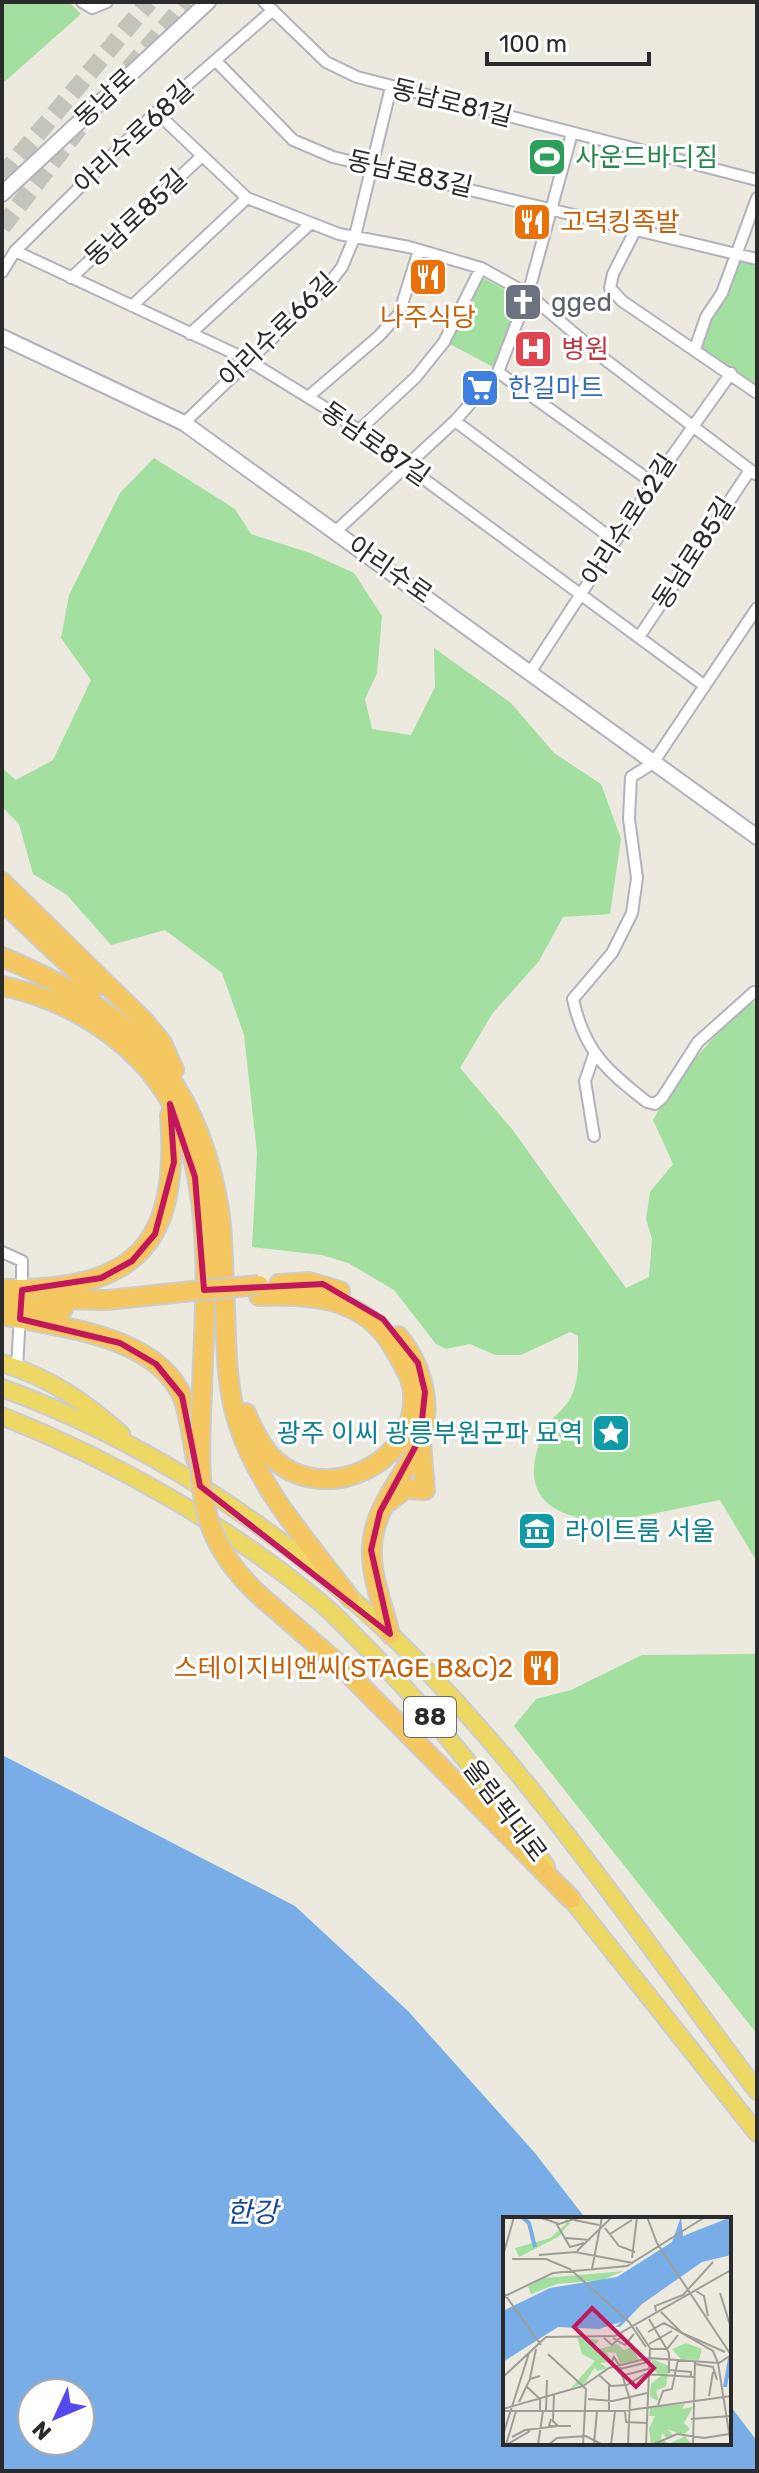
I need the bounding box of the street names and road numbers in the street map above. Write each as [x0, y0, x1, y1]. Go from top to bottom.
street label: 동남로 [68, 62, 142, 134]
street label: 동남로81길 [388, 73, 516, 133]
street label: 아리수로68길 [68, 74, 200, 200]
street label: 동남로83길 [344, 145, 476, 203]
street label: 동남로85길 [79, 163, 193, 273]
street label: 아리수로66길 [213, 266, 343, 394]
street label: 동남로87길 [315, 395, 435, 493]
street label: 아리수로62길 [575, 448, 683, 592]
street label: 동남로85길 [646, 491, 742, 615]
street label: 아리수로 [342, 530, 438, 610]
road number: 88 [404, 1697, 456, 1737]
street label: 올림픽대로 [457, 1754, 553, 1868]

